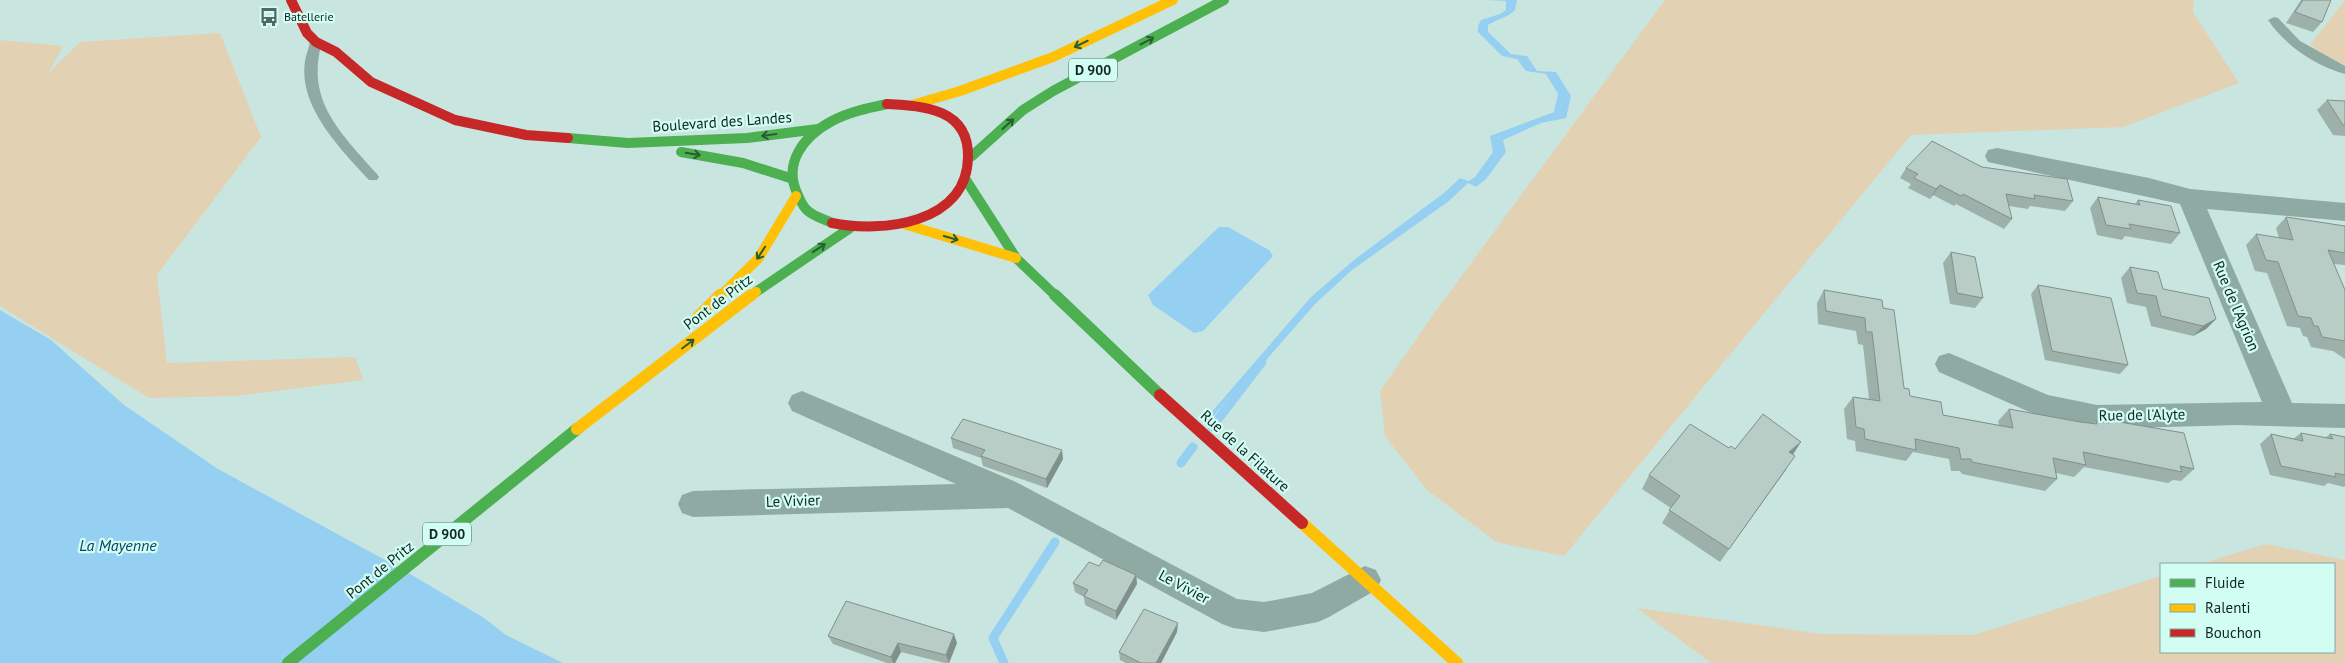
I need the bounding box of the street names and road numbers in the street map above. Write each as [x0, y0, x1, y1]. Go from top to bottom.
road number: D 900 [1069, 58, 1117, 82]
street label: Boulevard des Landes [652, 107, 792, 136]
street label: Rue de l'Agrion [2209, 258, 2264, 354]
street label: Pont de Pritz [679, 269, 756, 334]
street label: Rue de l'Alyte [2098, 404, 2185, 425]
street label: Rue de la Filature [1197, 406, 1294, 496]
street label: Le Vivier [765, 490, 821, 511]
road number: D 900 [423, 522, 471, 546]
street label: Pont de Pritz [342, 537, 417, 603]
street label: Le Vivier [1156, 565, 1213, 608]

